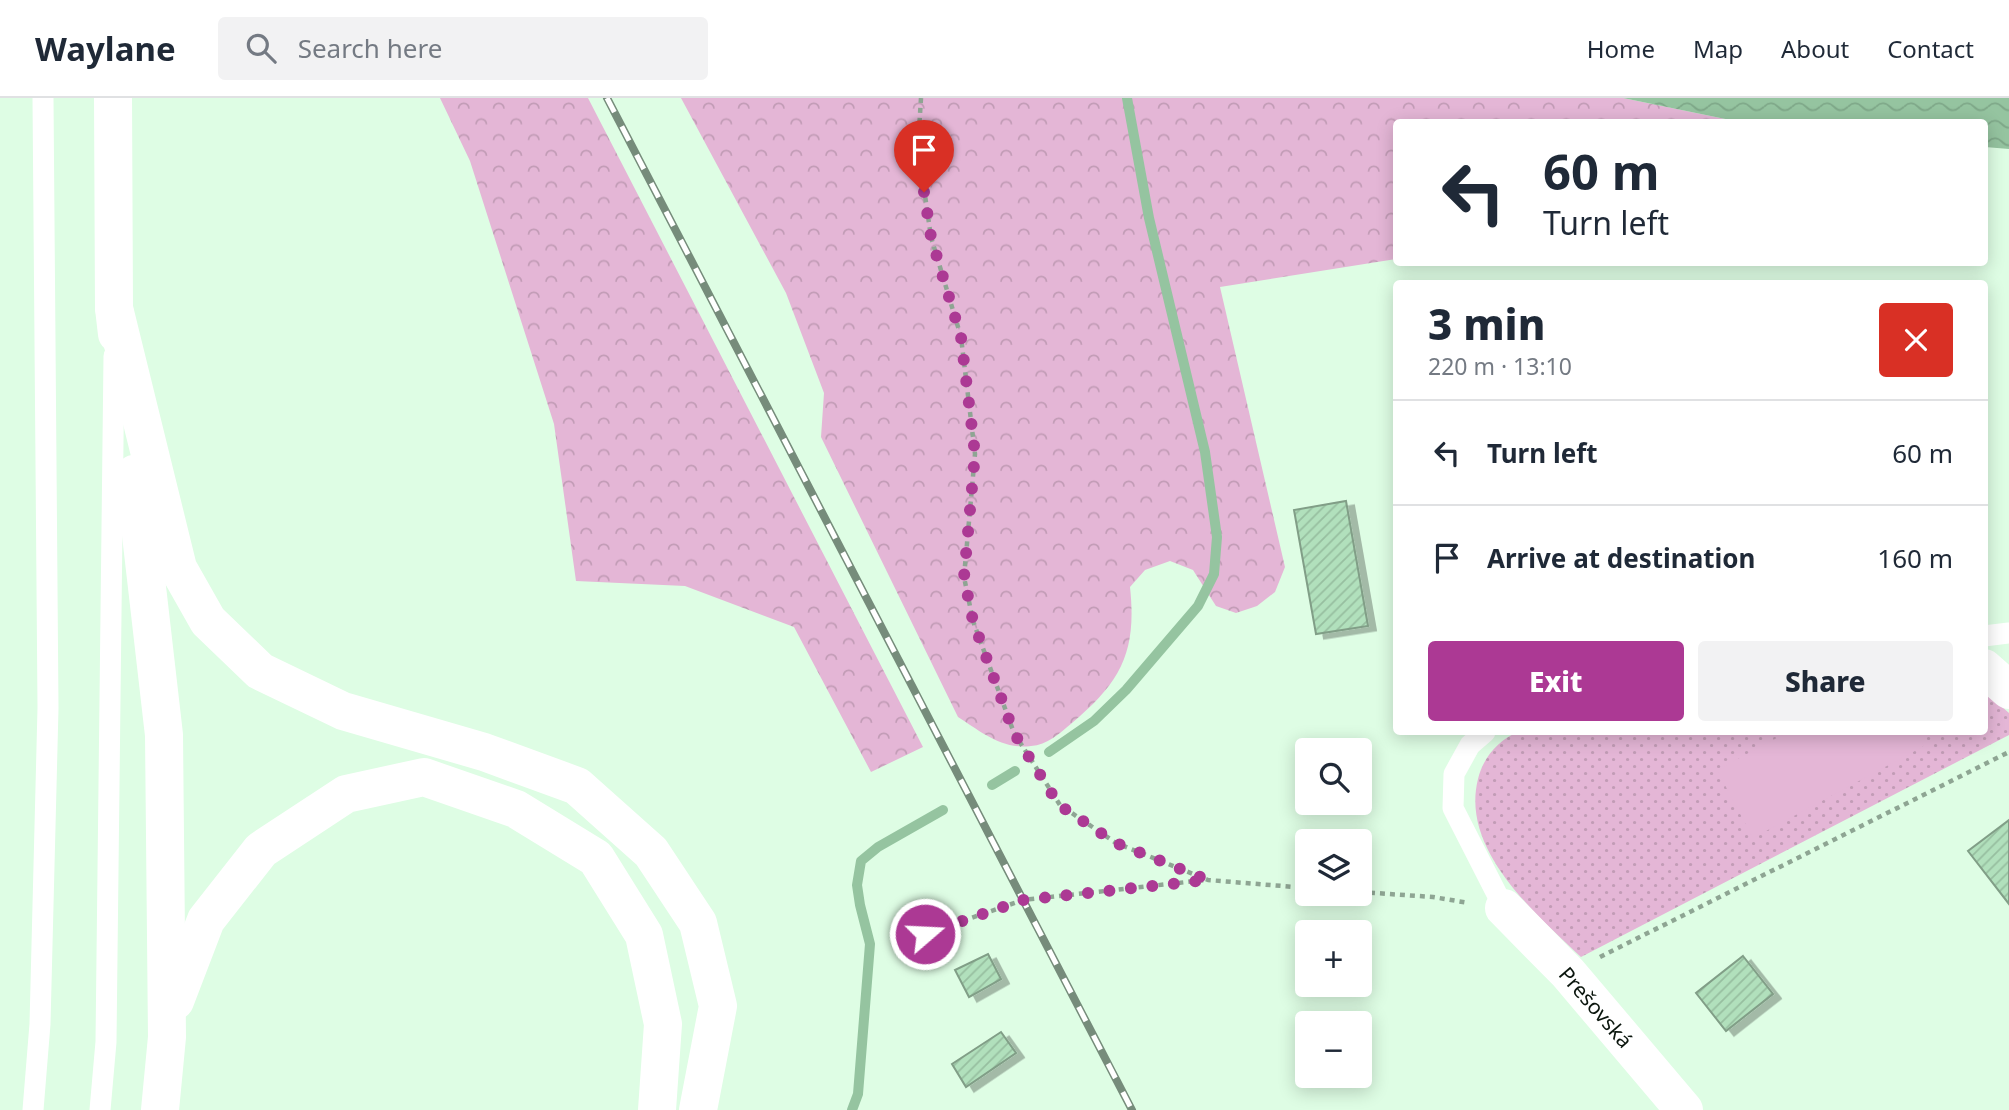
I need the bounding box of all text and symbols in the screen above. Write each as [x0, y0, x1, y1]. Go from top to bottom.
search box [218, 17, 708, 80]
text: Waylane [35, 26, 176, 71]
icon: search [242, 29, 280, 67]
text: Search here [298, 30, 442, 66]
text: Home [1587, 32, 1655, 65]
text: Map [1693, 32, 1743, 65]
text: About [1781, 32, 1849, 65]
text: Contact [1887, 32, 1974, 65]
pin [894, 120, 954, 192]
icon: arrive [905, 131, 943, 169]
text: 60 m [1543, 138, 1660, 204]
icon: left [1428, 147, 1519, 238]
text: Turn left [1543, 201, 1669, 244]
text: 3 min [1428, 295, 1545, 352]
button: close [1879, 303, 1953, 377]
text: 220 m · 13:10 [1428, 350, 1572, 382]
icon: left [1428, 434, 1466, 472]
text: Turn left [1487, 435, 1598, 471]
text: 60 m [1892, 435, 1953, 471]
icon: arrive [1428, 539, 1466, 577]
text: Arrive at destination [1487, 540, 1756, 576]
text: 160 m [1877, 540, 1953, 576]
button: Exit [1428, 641, 1684, 721]
button: Share [1698, 641, 1953, 721]
map controls [1295, 738, 1372, 1088]
button: search [1295, 738, 1372, 815]
button: layers [1295, 829, 1372, 906]
position arrow [888, 897, 962, 971]
button: + [1295, 920, 1372, 997]
street label: Prešovská [1553, 961, 1639, 1053]
button: − [1295, 1011, 1372, 1088]

